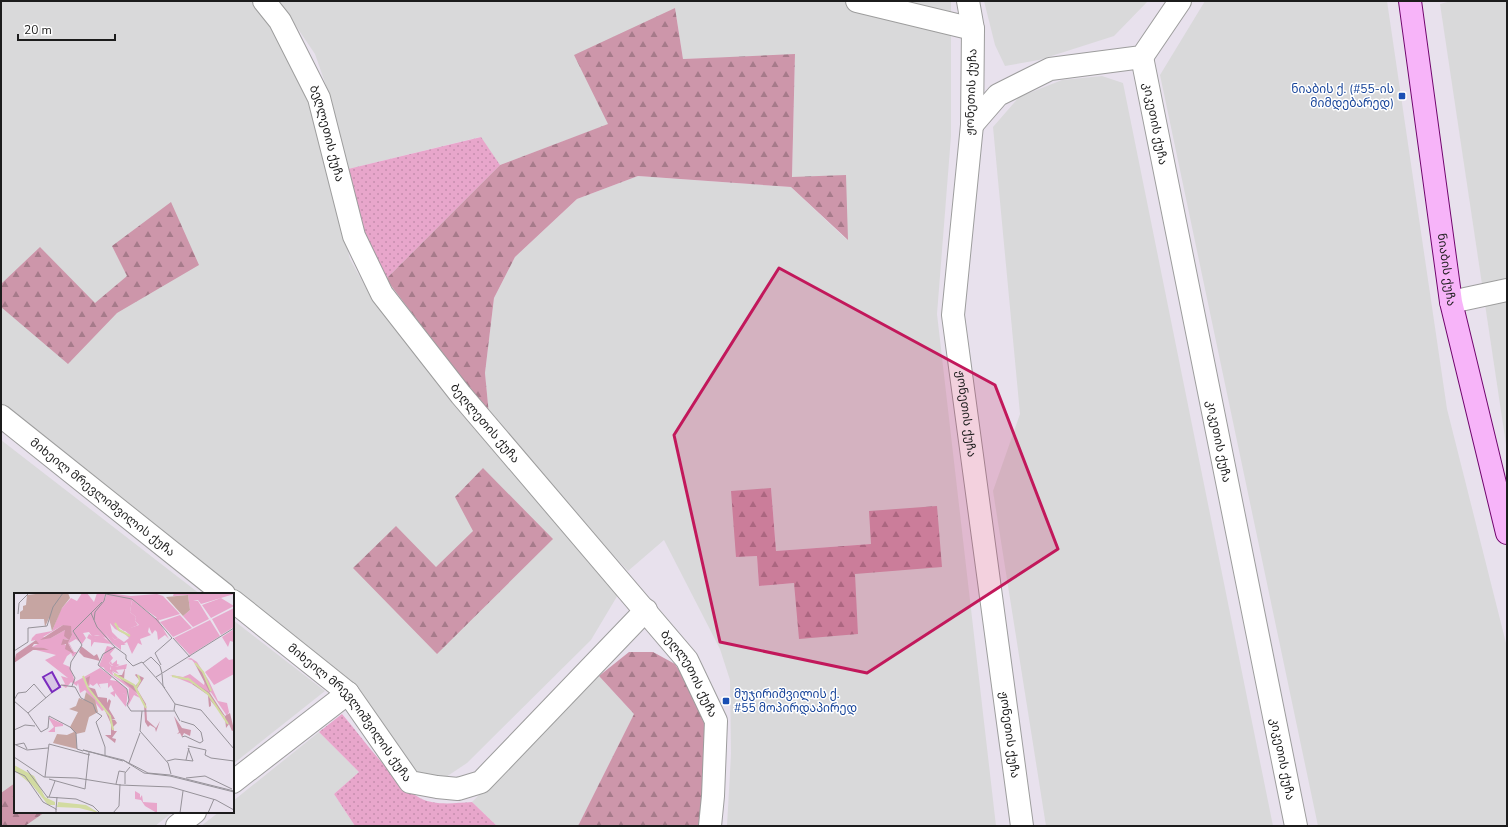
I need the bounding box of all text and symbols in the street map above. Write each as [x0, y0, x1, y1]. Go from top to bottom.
scale bar [18, 16, 115, 42]
text: 20 m [24, 22, 52, 38]
street label: ჟონეთის ქუჩა [961, 48, 981, 136]
street label: კიკეთის ქუჩა [1139, 81, 1171, 166]
place label: ნიაბის ქ. (#55-ის მიმდებარედ) [1291, 81, 1394, 111]
street label: ბეღლეთის ქუჩა [306, 82, 348, 183]
marker: ნიაბის ქ. (#55-ის მიმდებარედ) [1397, 91, 1407, 101]
street label: ნიაბის ქუჩა [1434, 232, 1460, 308]
street label: ჟონეთის ქუჩა [953, 369, 980, 458]
street label: ბეღლეთის ქუჩა [447, 380, 524, 466]
street label: კიკეთის ქუჩა [1203, 399, 1235, 484]
street label: მიხეილ მრევლიშვილის ქუჩა [27, 434, 178, 560]
inset map [14, 593, 234, 813]
street label: ბეღლეთის ქუჩა [657, 627, 721, 720]
street label: მიხეილ მრევლიშვილის ქუჩა [285, 640, 415, 785]
place label: მუჯირიშვილის ქ. #55 მოპირდაპირედ [734, 686, 857, 716]
street label: ჟონეთის ქუჩა [996, 691, 1023, 779]
marker: მუჯირიშვილის ქ. #55 მოპირდაპირედ [721, 696, 731, 706]
street label: კიკეთის ქუჩა [1267, 717, 1299, 802]

